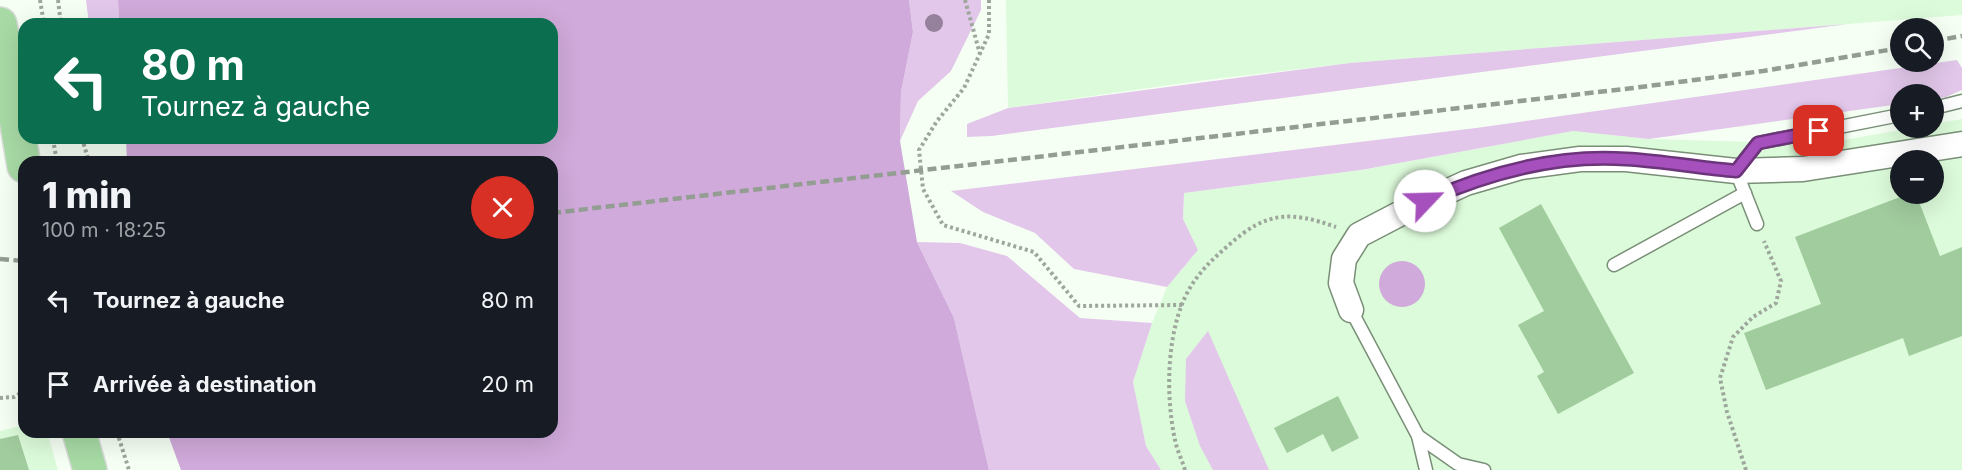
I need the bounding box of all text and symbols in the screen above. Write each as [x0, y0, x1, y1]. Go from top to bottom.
map controls [1890, 18, 1944, 204]
button: search [1890, 18, 1944, 72]
text: 80 m [141, 39, 245, 90]
icon: left [42, 42, 120, 120]
button: + [1890, 84, 1944, 138]
text: Tournez à gauche [141, 90, 370, 123]
pin [1793, 105, 1844, 156]
icon: arrive [1802, 114, 1835, 147]
button: − [1890, 150, 1944, 204]
position arrow [1393, 169, 1457, 233]
text: 1 min [42, 173, 132, 217]
button: close [471, 176, 534, 239]
text: 100 m · 18:25 [42, 218, 166, 242]
icon: left [42, 284, 75, 317]
text: Tournez à gauche [93, 287, 285, 313]
text: 80 m [481, 287, 534, 313]
icon: arrive [42, 368, 75, 401]
text: Arrivée à destination [93, 371, 317, 397]
text: 20 m [481, 371, 534, 397]

